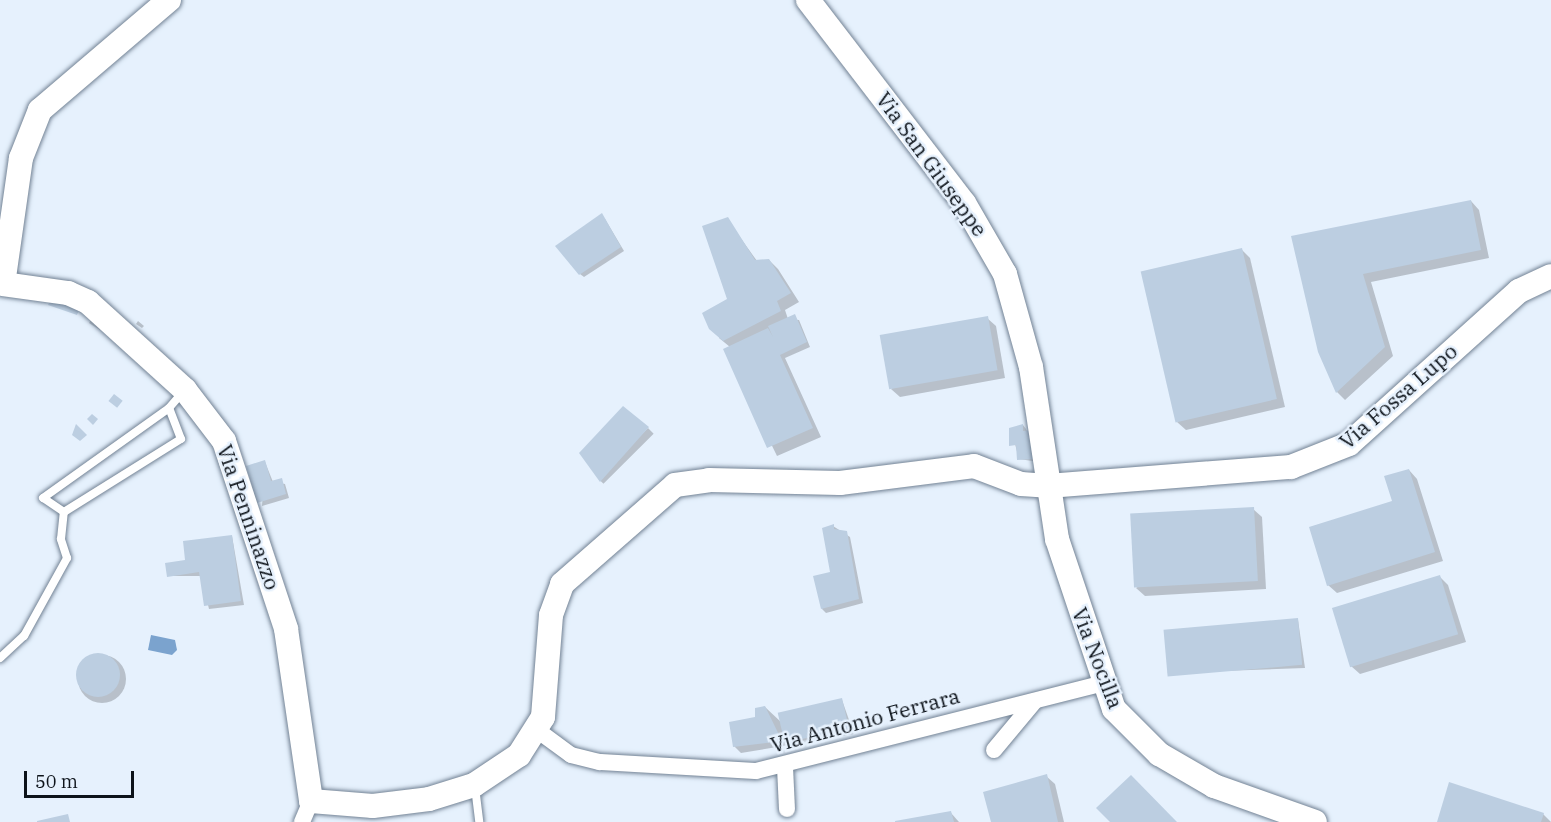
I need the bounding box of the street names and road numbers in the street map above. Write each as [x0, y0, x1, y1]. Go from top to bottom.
street label: Via San Giuseppe [871, 87, 993, 241]
street label: Via Fossa Lupo [1334, 338, 1462, 454]
street label: Via Penninazzo [212, 441, 286, 593]
street label: Via Nocilla [1067, 604, 1129, 712]
street label: Via Antonio Ferrara [768, 683, 962, 757]

